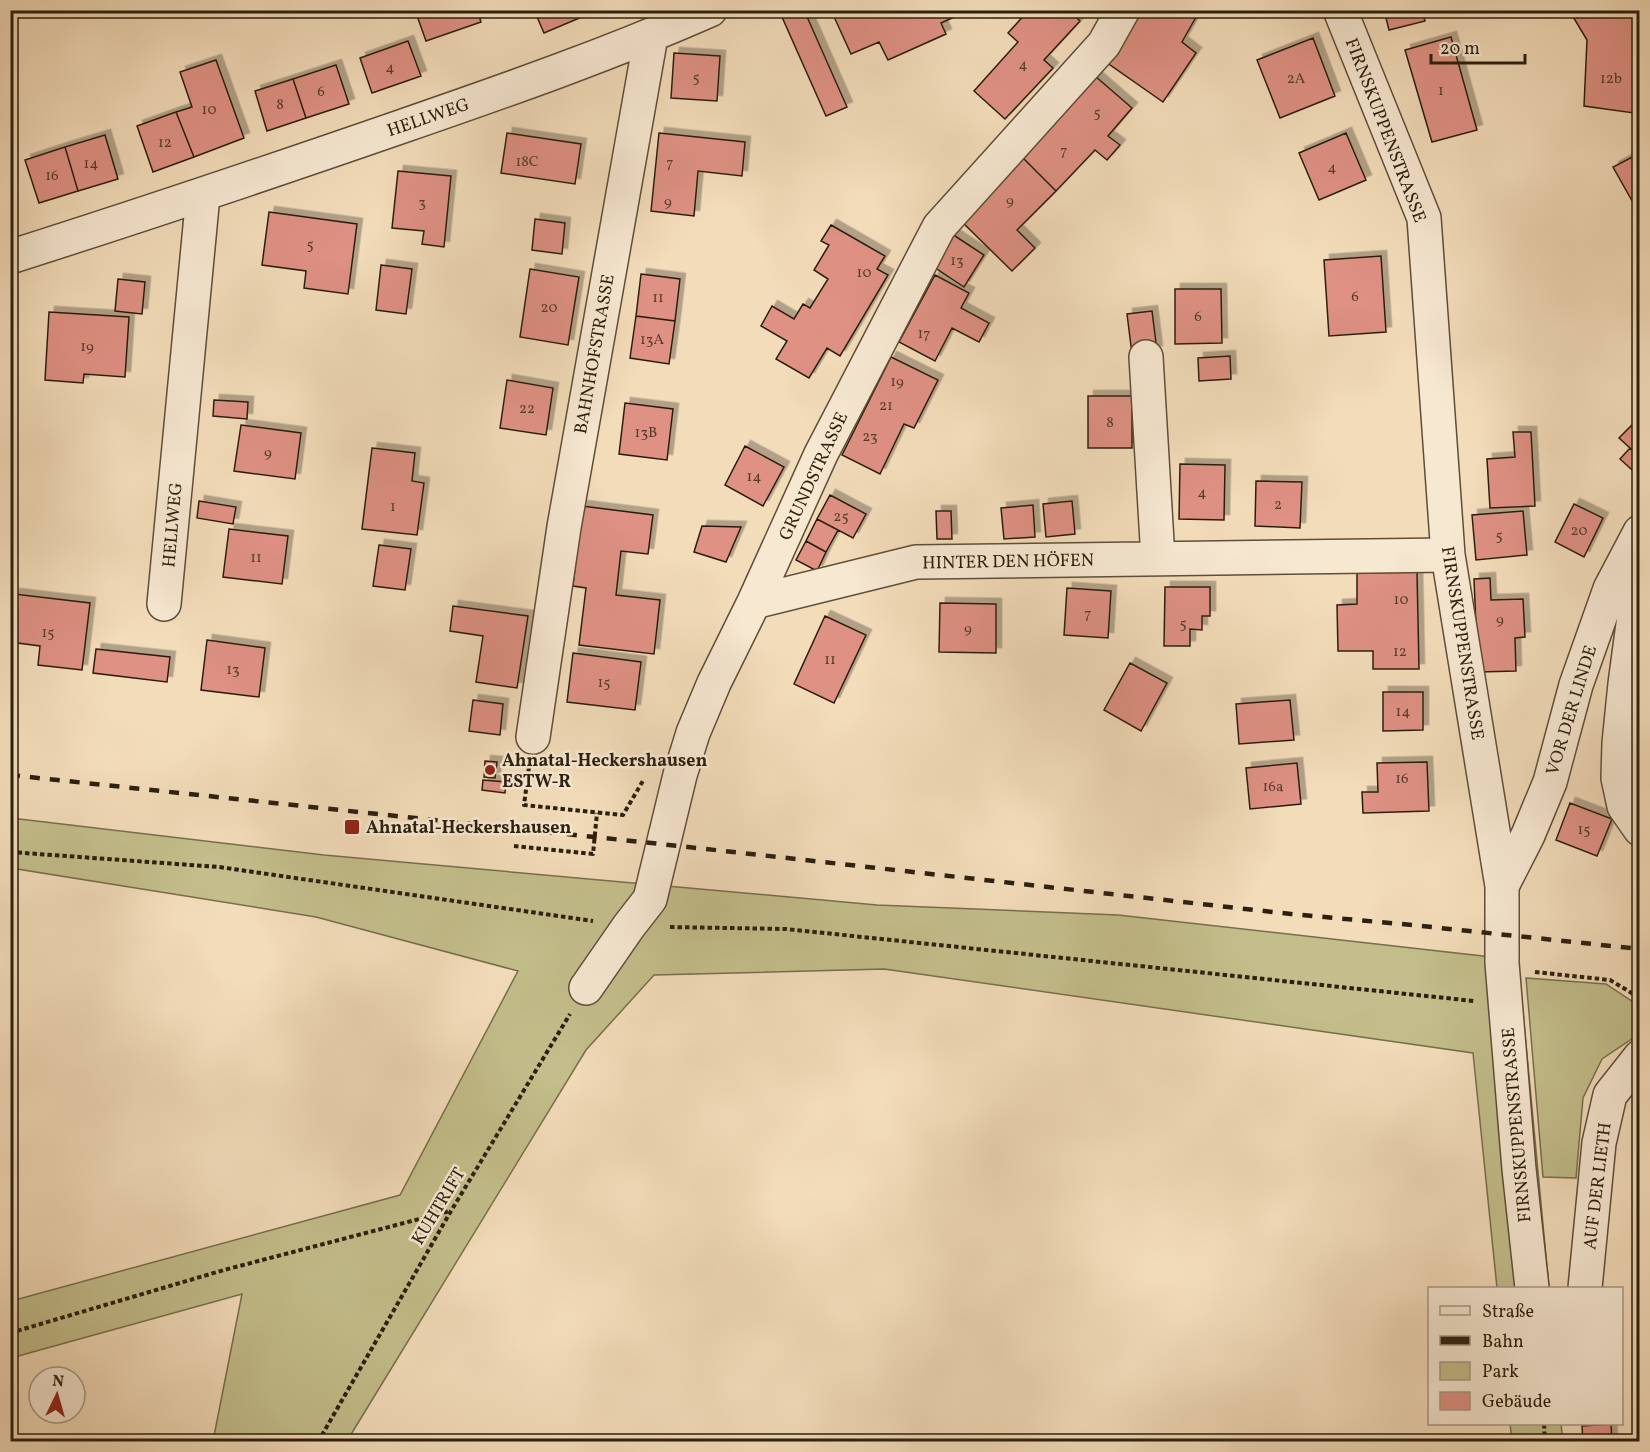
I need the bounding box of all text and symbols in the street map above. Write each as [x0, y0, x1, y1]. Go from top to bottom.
scale bar [1431, 27, 1526, 65]
street label: FIRNSKUPPENSTRASSE [1338, 35, 1431, 227]
text: 20 m [1440, 37, 1480, 62]
house number: 4 [1019, 55, 1028, 76]
house number: 4 [386, 58, 395, 79]
house number: 5 [692, 68, 700, 89]
house number: 2A [1287, 69, 1306, 90]
house number: 12b [1600, 69, 1622, 90]
house number: 1 [1438, 81, 1444, 102]
house number: 6 [317, 82, 325, 103]
street label: HELLWEG [384, 93, 473, 144]
house number: 8 [276, 95, 284, 116]
house number: 10 [202, 100, 216, 121]
house number: 5 [1093, 103, 1101, 124]
house number: 12 [158, 133, 172, 154]
house number: 7 [1060, 141, 1068, 162]
house number: 18C [515, 152, 539, 173]
house number: 7 [666, 153, 674, 174]
house number: 14 [84, 154, 98, 175]
house number: 4 [1328, 158, 1337, 179]
house number: 16 [45, 166, 59, 187]
house number: 9 [1006, 191, 1014, 212]
house number: 9 [664, 192, 672, 213]
house number: 3 [418, 193, 426, 214]
house number: 5 [306, 235, 314, 256]
house number: 13 [950, 251, 964, 272]
house number: 10 [857, 263, 871, 284]
street label: BAHNHOFSTRASSE [569, 272, 622, 436]
house number: 6 [1351, 287, 1359, 308]
house number: 11 [652, 288, 664, 309]
house number: 20 [541, 298, 557, 319]
house number: 6 [1194, 307, 1202, 328]
house number: 17 [917, 324, 931, 345]
house number: 13A [640, 330, 664, 351]
house number: 19 [80, 337, 94, 358]
house number: 19 [890, 372, 904, 393]
house number: 21 [879, 396, 893, 417]
house number: 22 [519, 399, 535, 420]
street label: GRUNDSTRASSE [774, 408, 855, 545]
house number: 8 [1106, 413, 1114, 434]
house number: 13B [635, 423, 657, 444]
house number: 23 [862, 427, 878, 448]
house number: 9 [264, 443, 272, 464]
house number: 14 [747, 467, 761, 488]
street label: HELLWEG [157, 481, 190, 569]
house number: 4 [1198, 483, 1207, 504]
house number: 2 [1274, 495, 1282, 516]
house number: 1 [390, 497, 396, 518]
house number: 25 [833, 507, 849, 528]
house number: 20 [1571, 521, 1587, 542]
house number: 5 [1495, 526, 1503, 547]
street label: FIRNSKUPPENSTRASSE [1434, 545, 1489, 742]
house number: 11 [250, 548, 262, 569]
street label: HINTER DEN HÖFEN [922, 549, 1094, 576]
house number: 10 [1394, 590, 1408, 611]
house number: 7 [1084, 604, 1092, 625]
house number: 9 [1496, 610, 1504, 631]
house number: 5 [1179, 614, 1187, 635]
house number: 9 [964, 619, 972, 640]
house number: 15 [41, 623, 55, 644]
house number: 12 [1393, 642, 1407, 663]
street label: VOR DER LINDE [1541, 642, 1604, 779]
house number: 11 [824, 650, 836, 671]
house number: 13 [226, 660, 240, 681]
house number: 15 [597, 673, 611, 694]
house number: 14 [1396, 702, 1410, 723]
place label: Ahnatal-Heckershausen ESTW-R [502, 749, 708, 795]
marker: Ahnatal-Heckershausen ESTW-R [483, 763, 497, 777]
house number: 16 [1395, 769, 1409, 790]
house number: 16a [1263, 777, 1283, 798]
place label: Ahnatal-Heckershausen [366, 816, 572, 841]
marker: Ahnatal-Heckershausen [343, 818, 361, 836]
house number: 15 [1577, 820, 1591, 841]
street label: FIRNSKUPPENSTRASSE [1496, 1026, 1538, 1224]
street label: AUF DER LIETH [1578, 1121, 1619, 1251]
street label: KUHTRIFT [406, 1163, 472, 1250]
legend [1428, 1287, 1623, 1425]
text: Straße [1482, 1300, 1534, 1325]
text: Bahn [1482, 1330, 1524, 1355]
text: Park [1482, 1360, 1519, 1385]
north arrow [27, 1365, 87, 1425]
text: N [51, 1371, 65, 1394]
text: Gebäude [1482, 1390, 1551, 1415]

